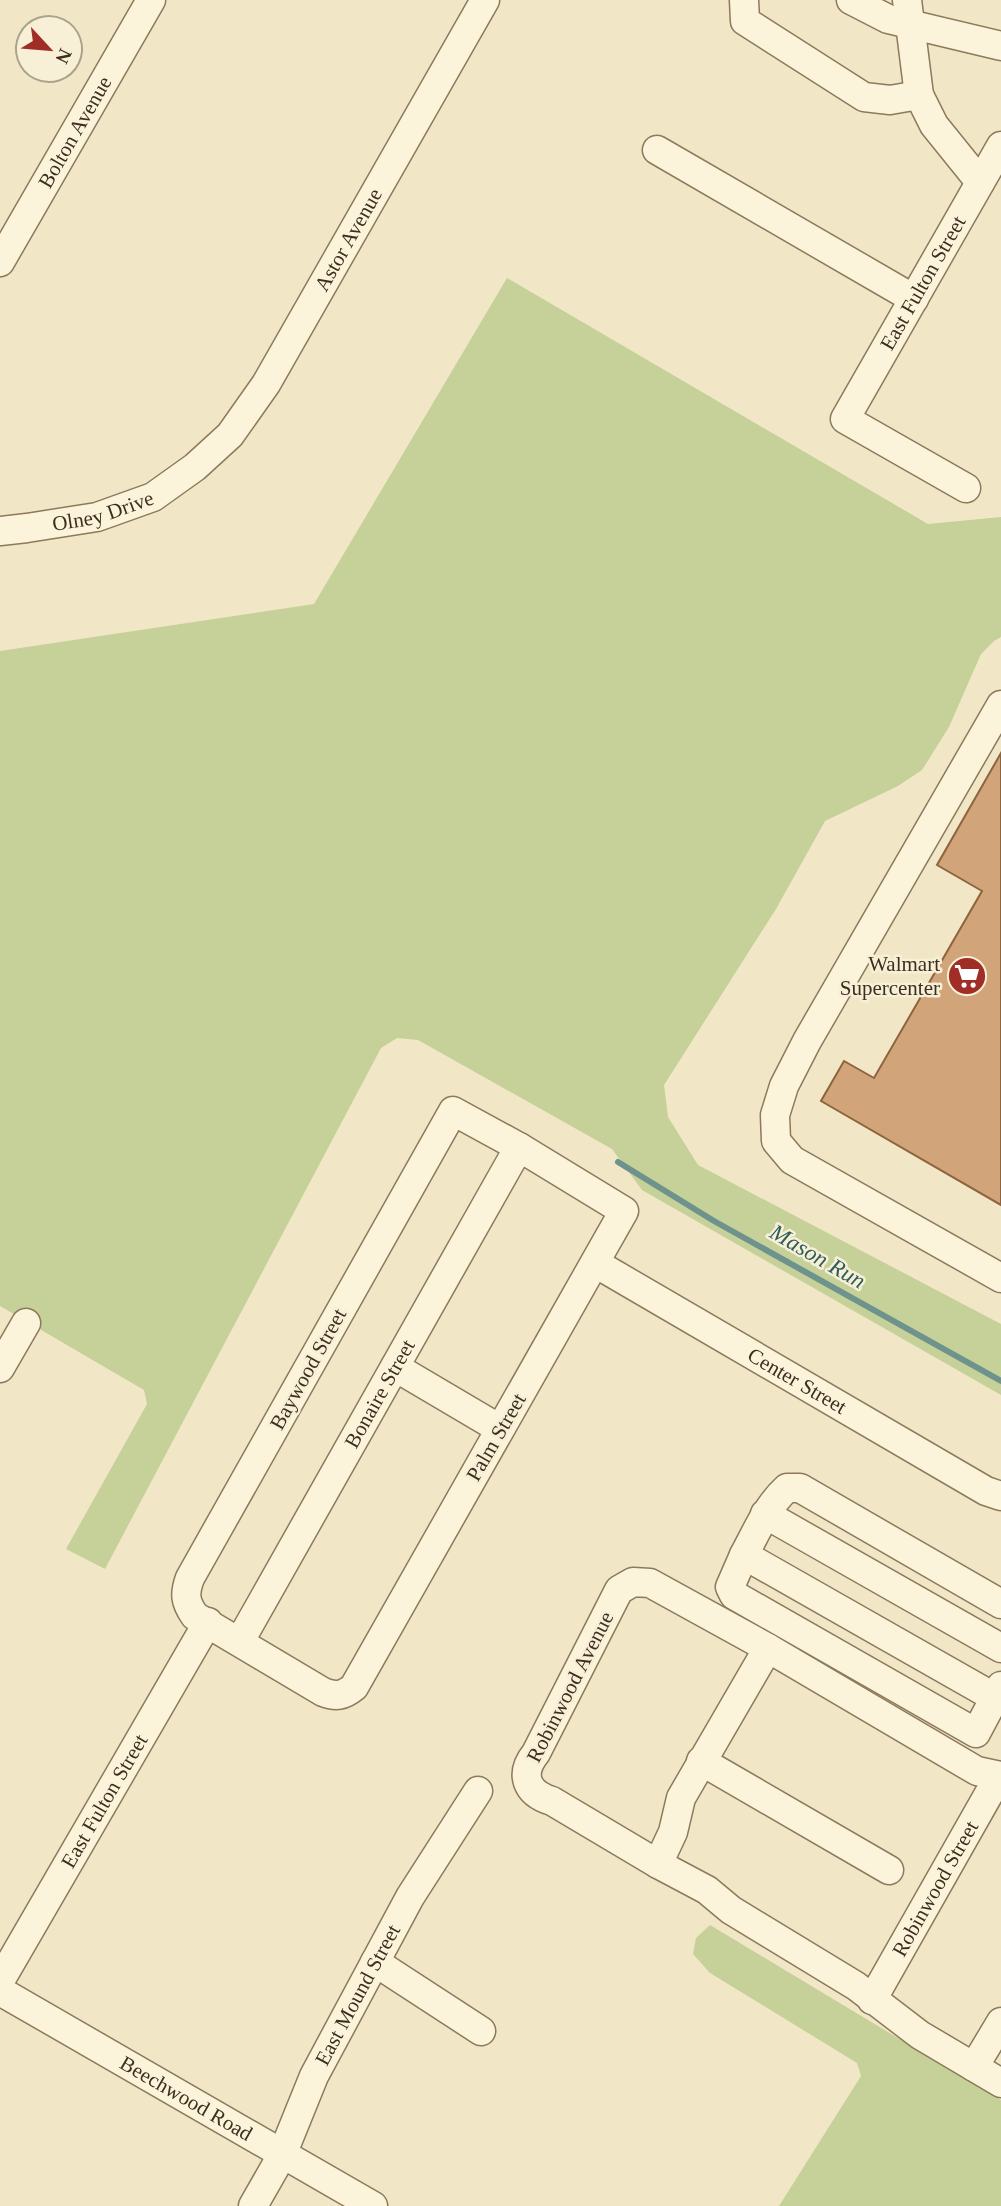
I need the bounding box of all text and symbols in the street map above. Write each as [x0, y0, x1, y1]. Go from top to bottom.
north arrow [14, 14, 84, 84]
text: N [51, 45, 76, 67]
street label: Bolton Avenue [33, 72, 117, 192]
street label: Astor Avenue [309, 184, 387, 295]
street label: East Fulton Street [875, 211, 971, 354]
street label: Olney Drive [50, 486, 157, 536]
place label: Walmart Supercenter [840, 952, 940, 1000]
supermarket icon: Walmart Supercenter [946, 955, 988, 997]
water label: Mason Run [765, 1219, 870, 1294]
street label: Baywood Street [265, 1304, 351, 1434]
street label: Bonaire Street [340, 1335, 420, 1452]
street label: Center Street [743, 1343, 851, 1419]
street label: Palm Street [461, 1389, 531, 1485]
street label: Robinwood Avenue [522, 1608, 618, 1766]
street label: East Fulton Street [56, 1730, 152, 1872]
street label: Robinwood Street [887, 1816, 983, 1961]
street label: East Mound Street [310, 1920, 405, 2069]
street label: Beechwood Road [116, 2051, 257, 2146]

